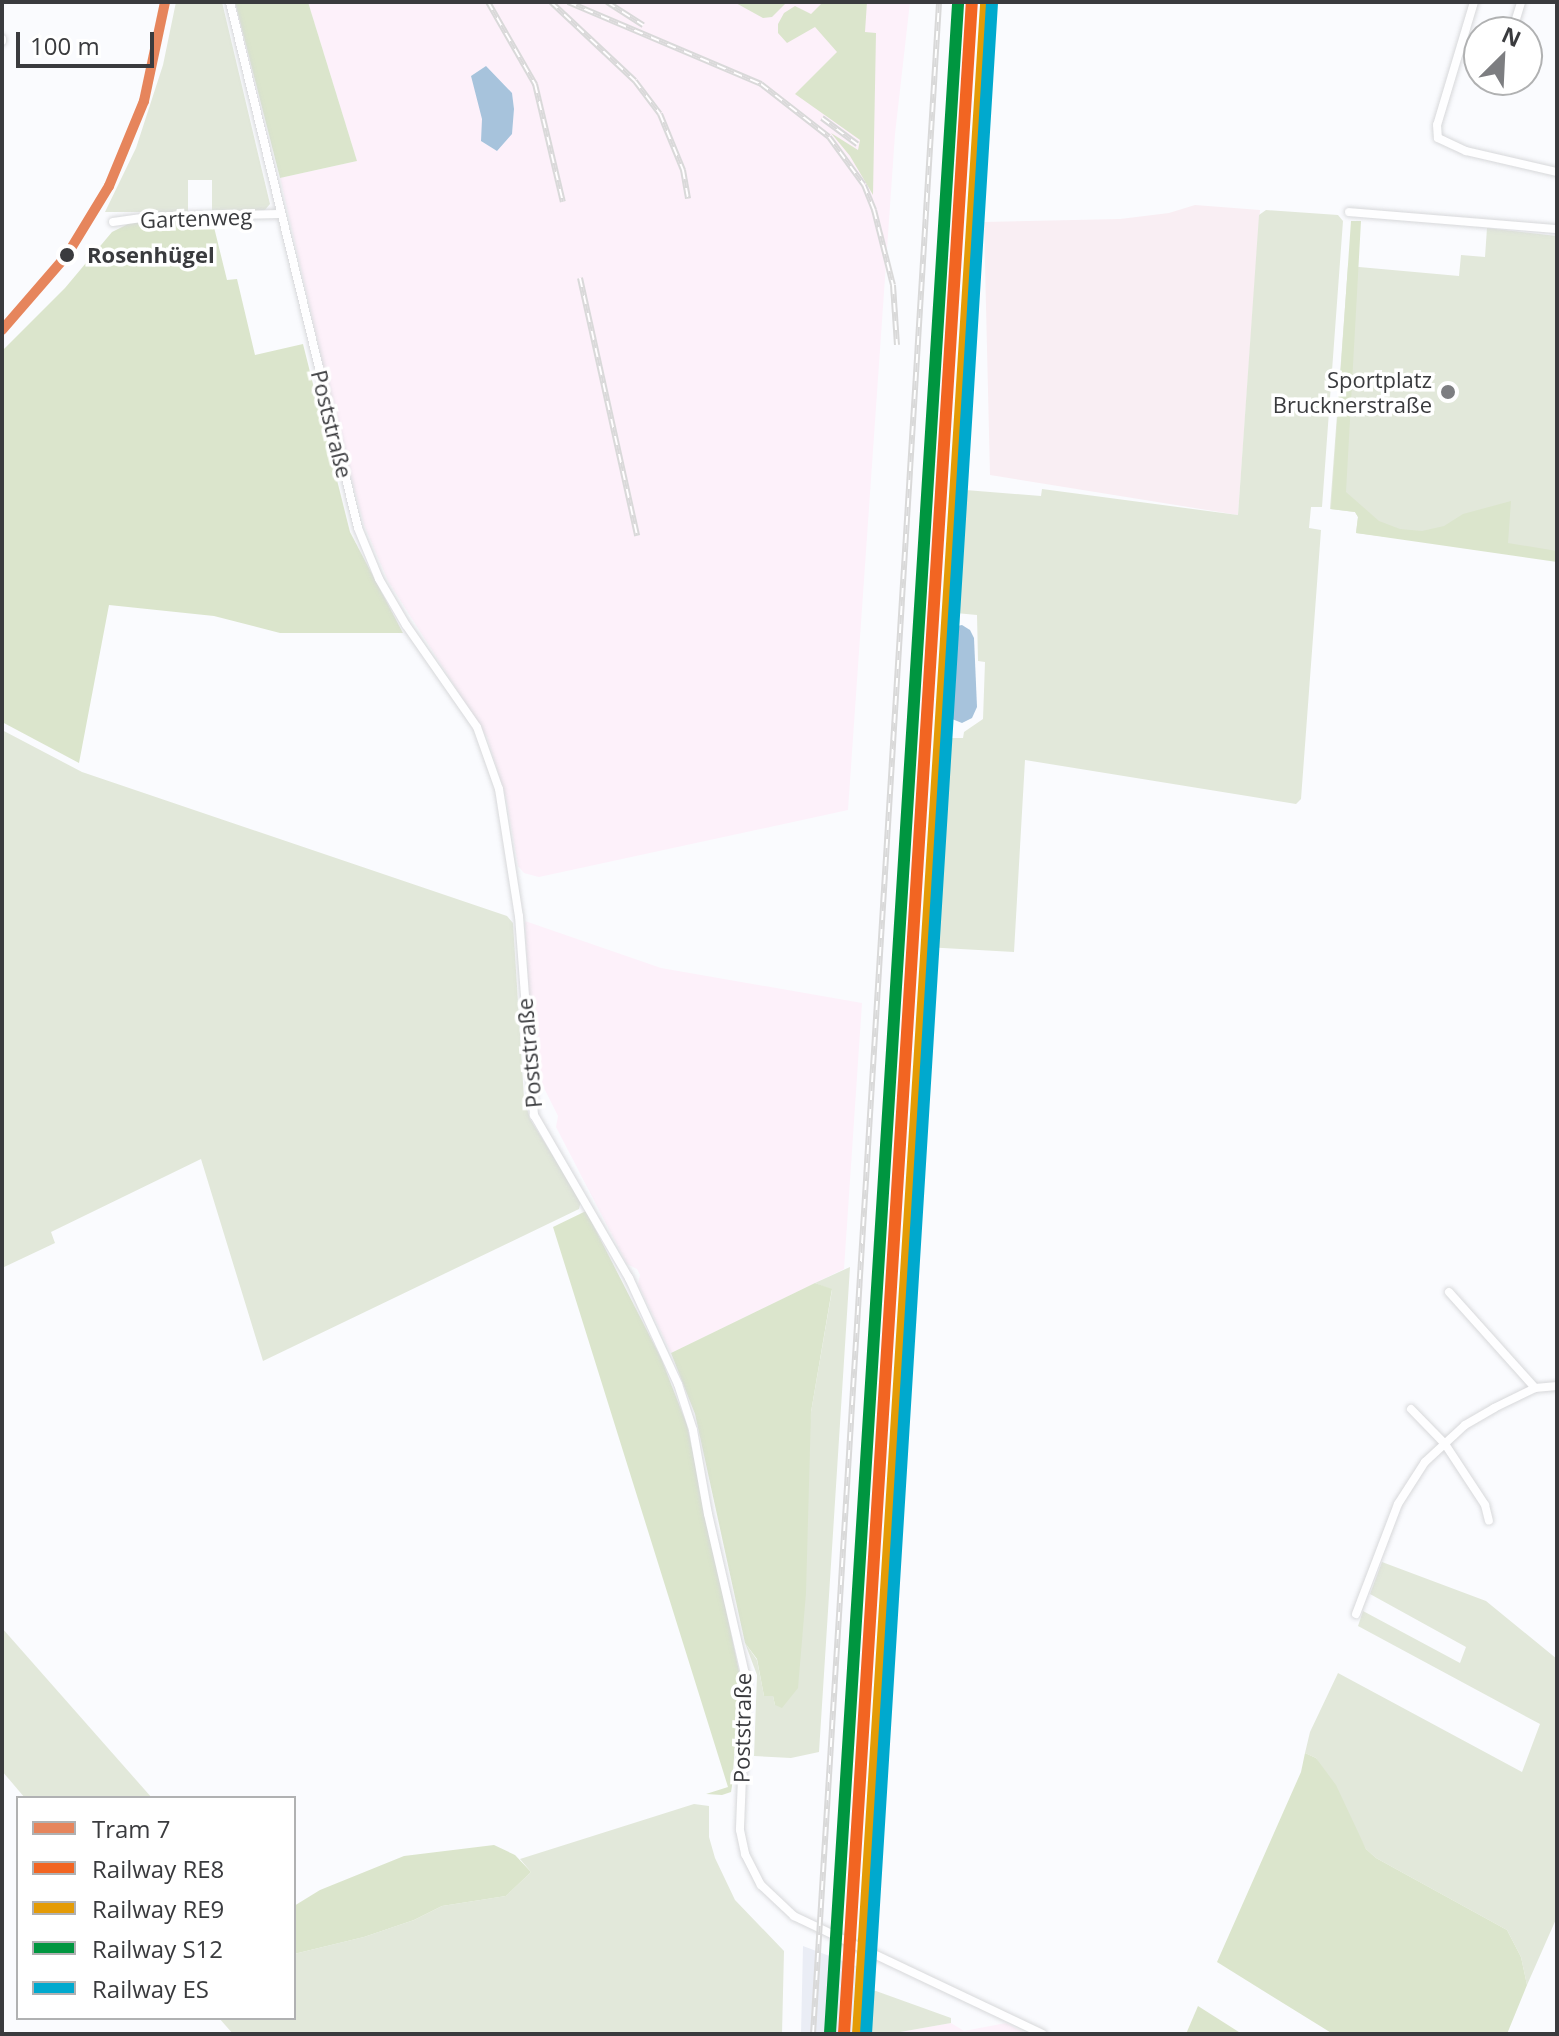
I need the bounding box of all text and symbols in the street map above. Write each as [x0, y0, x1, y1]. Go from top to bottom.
scale bar [20, 16, 158, 66]
north arrow [1463, 16, 1543, 96]
text: N [1498, 19, 1526, 53]
text: 100 m [30, 29, 100, 62]
street label: Gartenweg [139, 203, 253, 233]
marker: Rosenhügel [54, 242, 80, 268]
place label: Rosenhügel [87, 242, 215, 268]
place label: Sportplatz Brucknerstraße [1273, 366, 1432, 418]
street label: Poststraße [306, 367, 358, 481]
marker: Sportplatz Brucknerstraße [1439, 383, 1457, 401]
street label: Poststraße [511, 997, 547, 1109]
street label: Poststraße [728, 1673, 756, 1783]
legend [16, 1796, 296, 2020]
text: Tram 7 [92, 1812, 171, 1845]
text: Railway RE8 [92, 1852, 224, 1885]
text: Railway RE9 [92, 1892, 224, 1925]
text: Railway S12 [92, 1932, 223, 1965]
text: Railway ES [92, 1972, 209, 2005]

